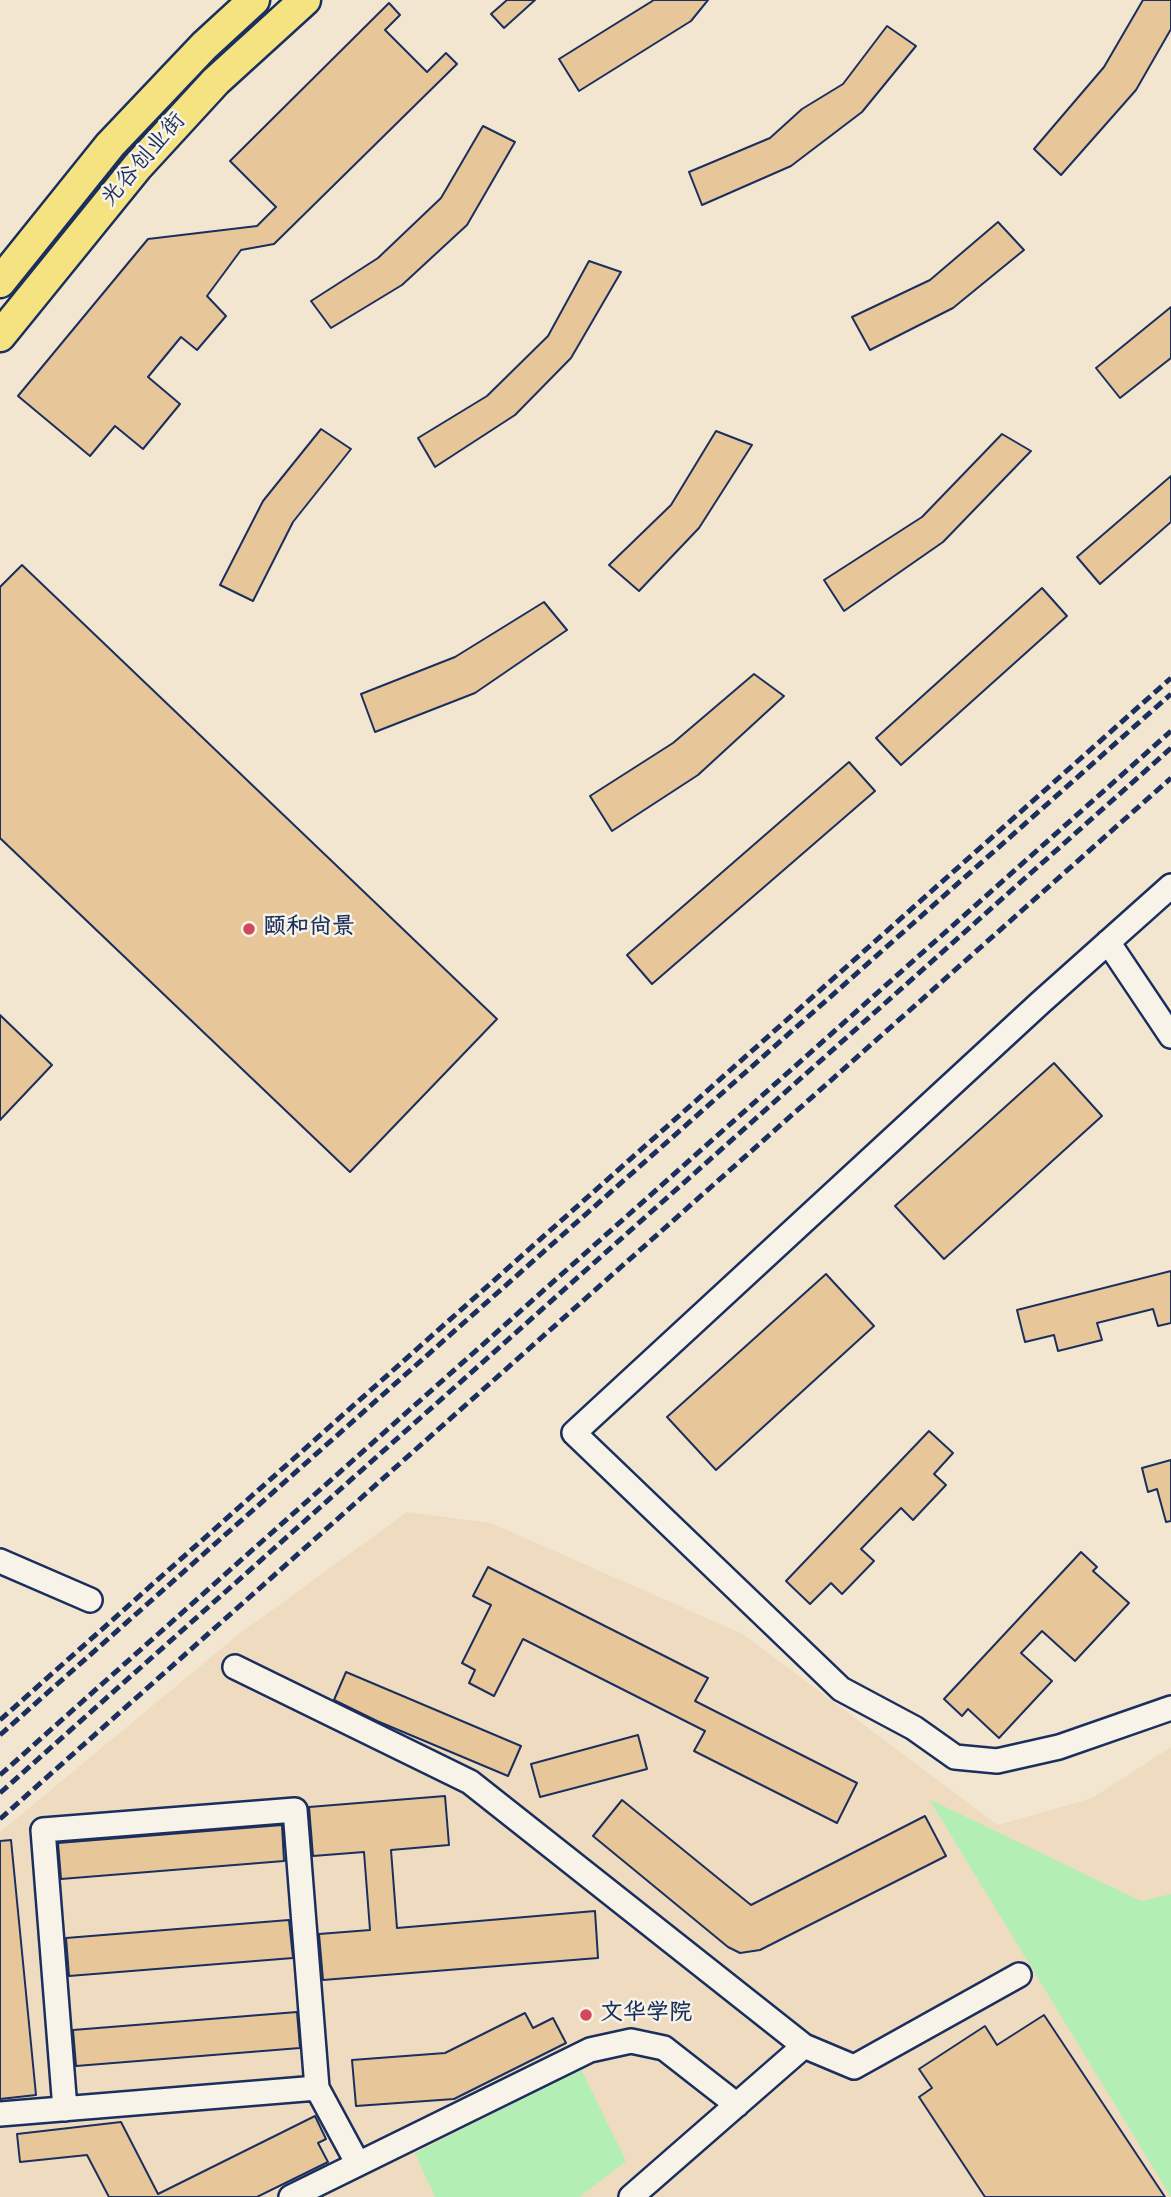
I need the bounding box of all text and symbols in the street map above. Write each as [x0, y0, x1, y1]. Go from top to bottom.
street label: 光谷创业街 [97, 109, 193, 213]
place label: 颐和尚景 [263, 915, 355, 943]
marker: 颐和尚景 [241, 921, 257, 937]
place label: 文华学院 [600, 2001, 692, 2029]
marker: 文华学院 [578, 2007, 594, 2023]

